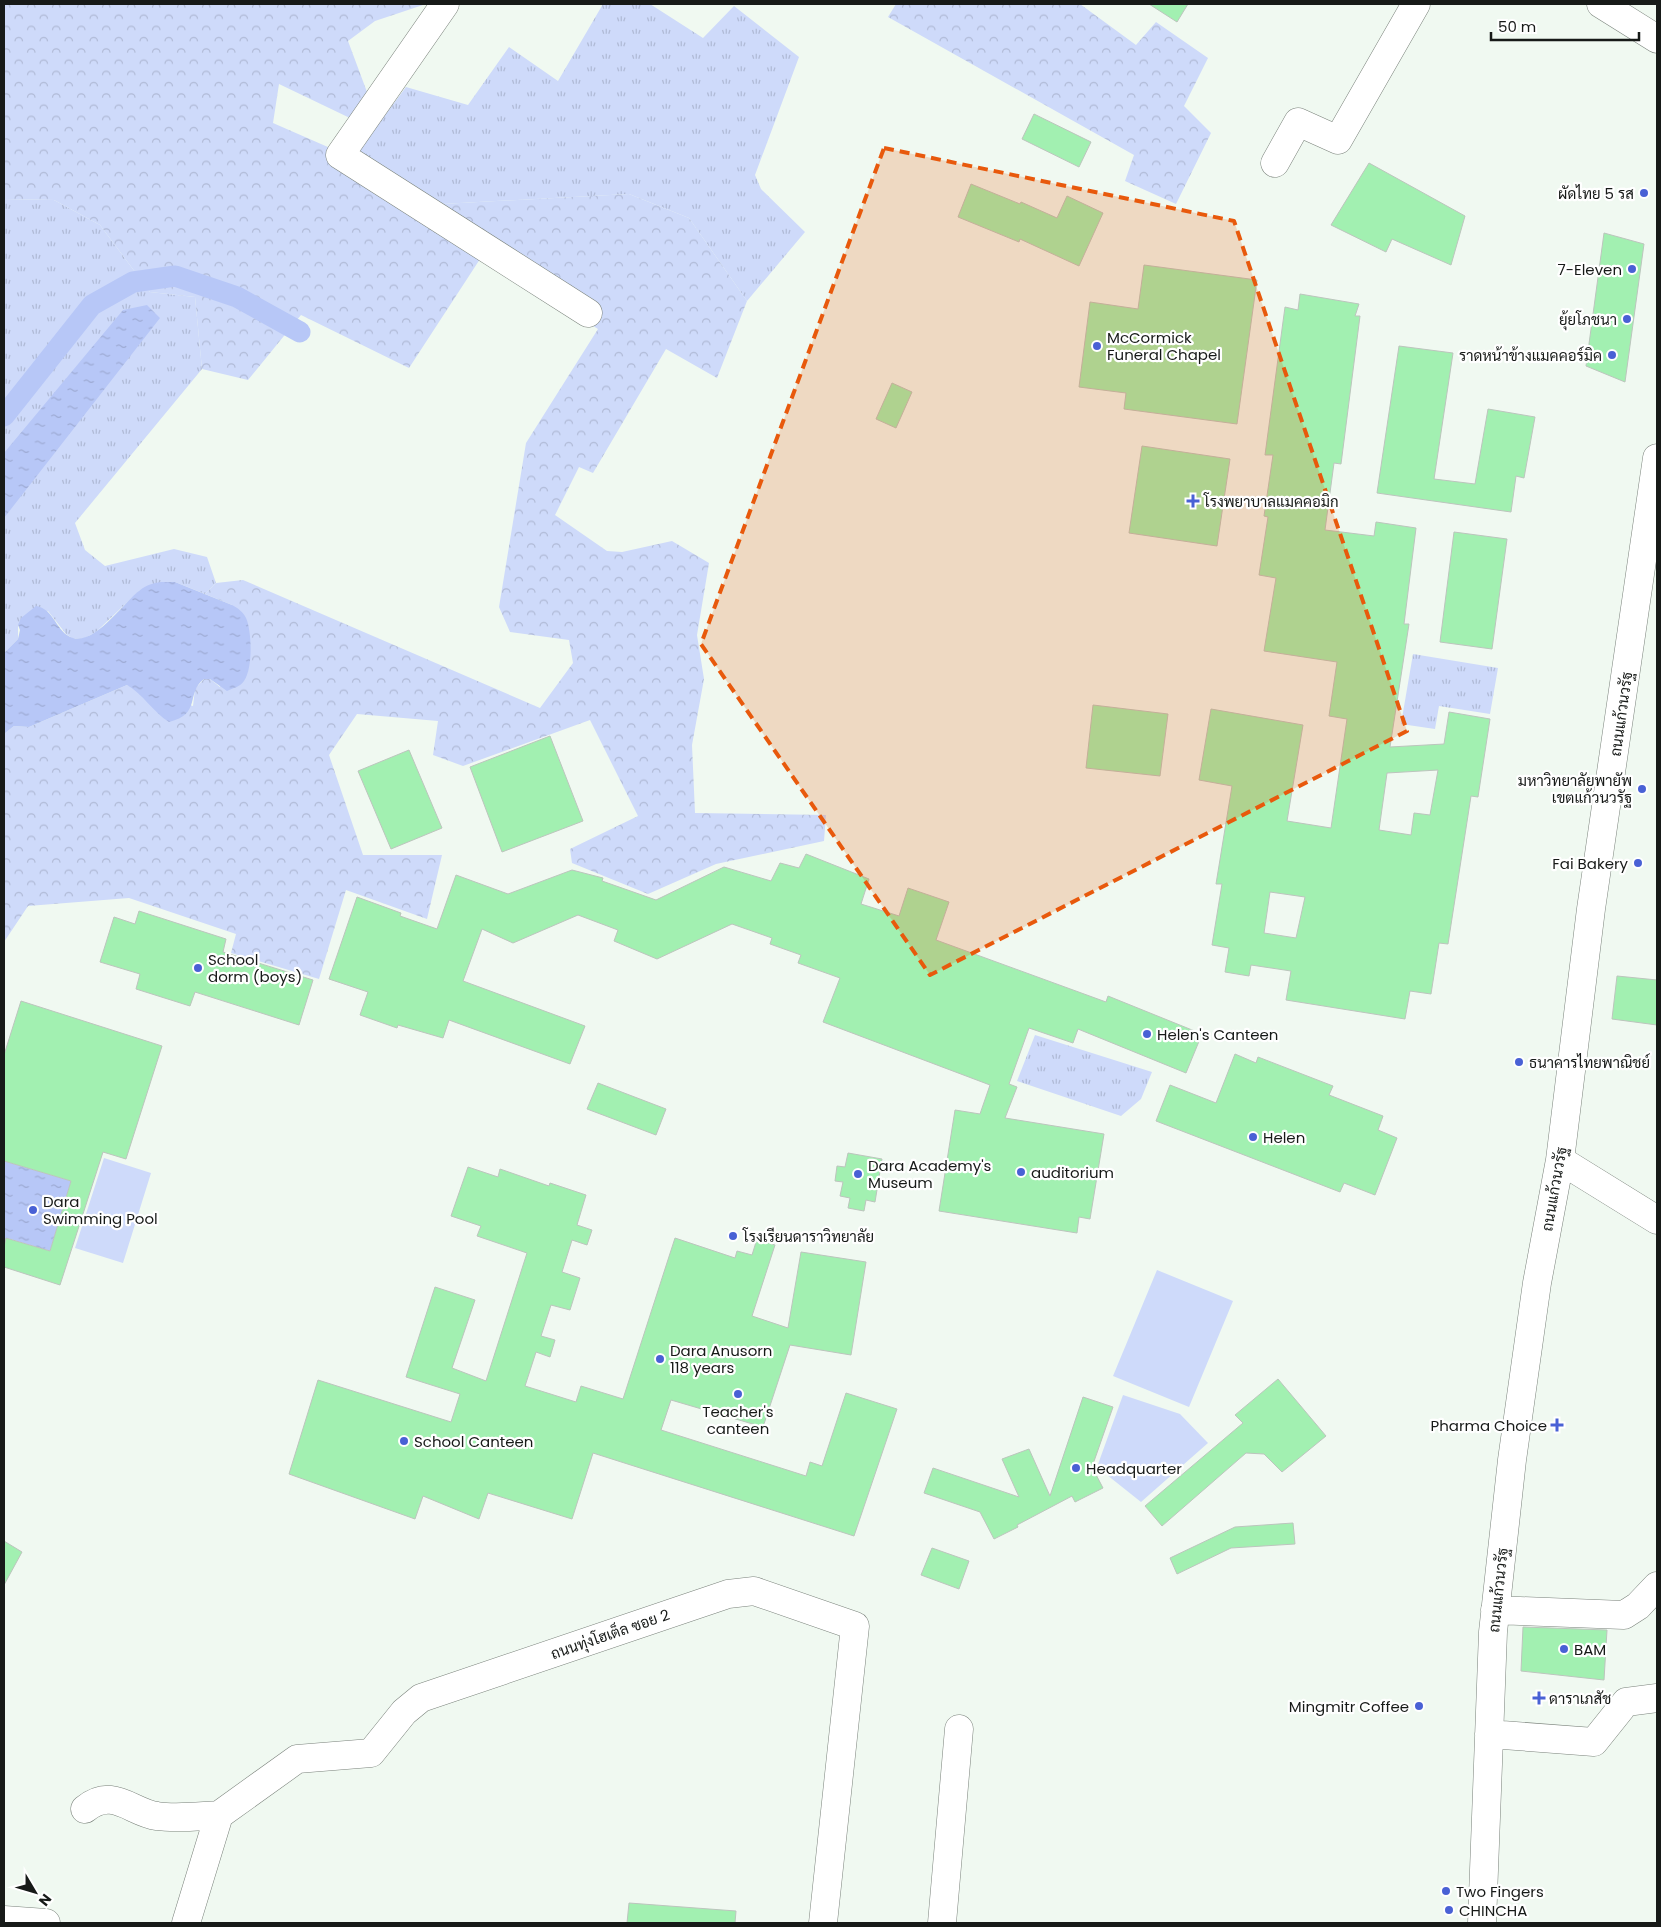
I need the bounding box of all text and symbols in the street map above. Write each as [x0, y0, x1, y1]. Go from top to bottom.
scale bar [1491, 10, 1638, 42]
text: 50 m [1498, 16, 1536, 37]
place label: ผัดไทย 5 รส [1558, 183, 1634, 204]
marker: ผัดไทย 5 รส [1638, 187, 1650, 199]
place label: 7-Eleven [1558, 259, 1622, 280]
marker: 7-Eleven [1626, 263, 1638, 275]
place label: ยุ้ยโภชนา [1559, 309, 1617, 331]
marker: ยุ้ยโภชนา [1621, 313, 1633, 325]
place label: McCormick Funeral Chapel [1107, 327, 1221, 365]
marker: McCormick Funeral Chapel [1091, 340, 1103, 352]
place label: ราดหน้าข้างแมคคอร์มิค [1459, 345, 1602, 366]
marker: ราดหน้าข้างแมคคอร์มิค [1606, 349, 1618, 361]
place label: โรงพยาบาลแมคคอมิก [1203, 491, 1339, 512]
marker: โรงพยาบาลแมคคอมิก [1186, 494, 1200, 508]
street label: ถนนแก้วนวรัฐ [1605, 670, 1637, 758]
place label: มหาวิทยาลัยพายัพ เขตแก้วนวรัฐ [1518, 770, 1632, 808]
marker: มหาวิทยาลัยพายัพ เขตแก้วนวรัฐ [1636, 783, 1648, 795]
place label: Fai Bakery [1552, 853, 1629, 874]
marker: Fai Bakery [1632, 857, 1644, 869]
place label: School dorm (boys) [208, 949, 302, 987]
marker: School dorm (boys) [192, 962, 204, 974]
place label: Helen's Canteen [1157, 1024, 1278, 1045]
marker: Helen's Canteen [1141, 1028, 1153, 1040]
place label: ธนาคารไทยพาณิชย์ [1529, 1052, 1650, 1073]
marker: ธนาคารไทยพาณิชย์ [1513, 1056, 1525, 1068]
place label: Helen [1263, 1127, 1305, 1148]
marker: Helen [1247, 1131, 1259, 1143]
street label: ถนนแก้วนวรัฐ [1536, 1145, 1572, 1233]
place label: Dara Academy's Museum [868, 1155, 992, 1193]
place label: auditorium [1031, 1162, 1114, 1183]
marker: auditorium [1015, 1166, 1027, 1178]
marker: Dara Academy's Museum [852, 1168, 864, 1180]
place label: Dara Swimming Pool [43, 1191, 158, 1229]
marker: Dara Swimming Pool [27, 1204, 39, 1216]
place label: โรงเรียนดาราวิทยาลัย [742, 1226, 874, 1247]
marker: โรงเรียนดาราวิทยาลัย [727, 1230, 739, 1242]
place label: Dara Anusorn 118 years [670, 1340, 772, 1378]
marker: Dara Anusorn 118 years [654, 1353, 666, 1365]
marker: Teacher's canteen [732, 1388, 744, 1400]
place label: Teacher's canteen [702, 1401, 774, 1439]
place label: Pharma Choice [1431, 1415, 1547, 1436]
marker: Pharma Choice [1551, 1419, 1563, 1431]
place label: School Canteen [414, 1431, 533, 1452]
marker: School Canteen [398, 1435, 410, 1447]
place label: Headquarter [1086, 1458, 1182, 1479]
marker: Headquarter [1070, 1462, 1082, 1474]
street label: ถนนแก้วนวรัฐ [1483, 1546, 1513, 1634]
street label: ถนนทุ่งโฮเต็ล ซอย 2 [548, 1604, 673, 1665]
place label: BAM [1574, 1639, 1606, 1660]
marker: BAM [1558, 1643, 1570, 1655]
place label: ดาราเภสัช [1549, 1688, 1611, 1709]
marker: ดาราเภสัช [1533, 1692, 1545, 1704]
place label: Mingmitr Coffee [1289, 1696, 1409, 1717]
marker: Mingmitr Coffee [1413, 1700, 1425, 1712]
north arrow [10, 1867, 60, 1917]
place label: Two Fingers [1456, 1881, 1544, 1902]
marker: Two Fingers [1440, 1885, 1452, 1897]
text: N [34, 1890, 56, 1910]
place label: CHINCHA [1459, 1900, 1527, 1921]
marker: CHINCHA [1443, 1904, 1455, 1916]

